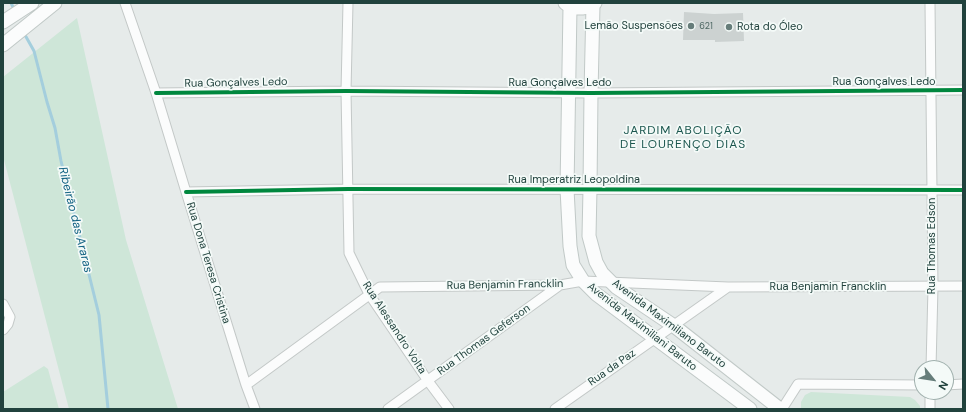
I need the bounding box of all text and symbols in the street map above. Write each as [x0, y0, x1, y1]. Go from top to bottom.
place label: Lemão Suspensões [584, 19, 683, 33]
place label: Rota do Óleo [737, 20, 803, 34]
marker: Lemão Suspensões [686, 21, 696, 31]
house number: 621 [699, 22, 713, 32]
marker: Rota do Óleo [724, 22, 734, 32]
street label: Rua Gonçalves Ledo [832, 75, 936, 89]
street label: Rua Gonçalves Ledo [184, 76, 288, 90]
street label: Rua Gonçalves Ledo [508, 76, 612, 90]
district label: JARDIM ABOLIÇÃO DE LOURENÇO DIAS [620, 124, 746, 152]
water label: Ribeirão das Araras [55, 166, 95, 274]
street label: Rua Imperatriz Leopoldina [508, 173, 640, 187]
street label: Rua Thomas Edson [925, 198, 939, 294]
street label: Rua Dona Teresa Cristina [183, 201, 233, 325]
street label: Rua Benjamin Francklin [447, 277, 563, 293]
street label: Avenida Maximiliano Baruto [609, 277, 729, 371]
street label: Rua Alessandro Volta [359, 279, 429, 377]
street label: Avenida Maximiliani Baruto [584, 280, 700, 374]
street label: Rua Benjamin Francklin [770, 280, 886, 294]
street label: Rua Thomas Geferson [435, 302, 533, 378]
street label: Rua da Paz [586, 347, 638, 389]
north arrow [914, 360, 954, 400]
text: N [935, 379, 952, 392]

